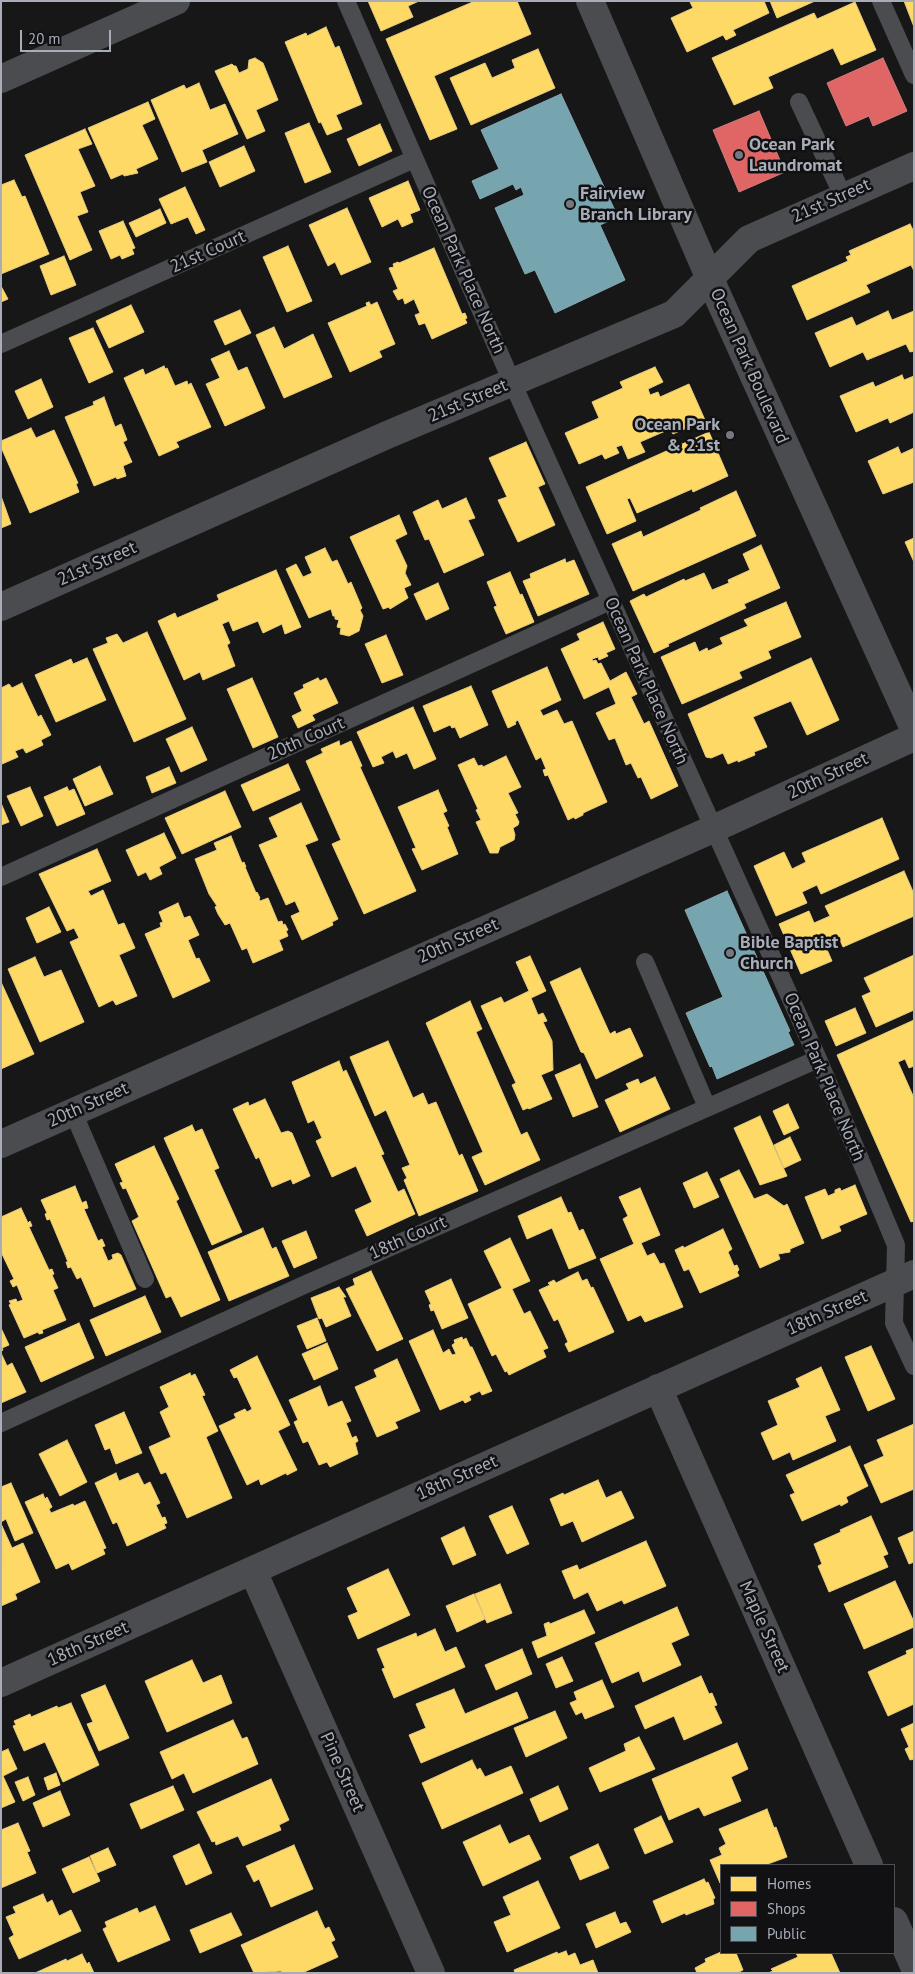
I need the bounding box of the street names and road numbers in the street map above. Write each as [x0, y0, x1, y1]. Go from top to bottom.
street label: 21st Street [788, 174, 874, 228]
street label: Ocean Park Place North [416, 183, 510, 357]
street label: 21st Court [167, 226, 249, 278]
street label: Ocean Park Boulevard [705, 285, 793, 447]
street label: 21st Street [425, 375, 511, 427]
street label: 21st Street [54, 537, 140, 591]
street label: Ocean Park Place North [599, 594, 693, 768]
street label: 20th Court [264, 712, 348, 766]
street label: 20th Street [784, 748, 872, 804]
street label: 20th Street [414, 914, 502, 968]
street label: Ocean Park Place North [779, 990, 869, 1164]
street label: 20th Street [44, 1078, 132, 1132]
street label: 18th Court [366, 1211, 450, 1265]
street label: 18th Street [783, 1286, 871, 1340]
street label: 18th Street [413, 1451, 501, 1505]
street label: Maple Street [734, 1578, 794, 1676]
street label: 18th Street [44, 1617, 132, 1671]
street label: Pine Street [315, 1729, 369, 1815]

